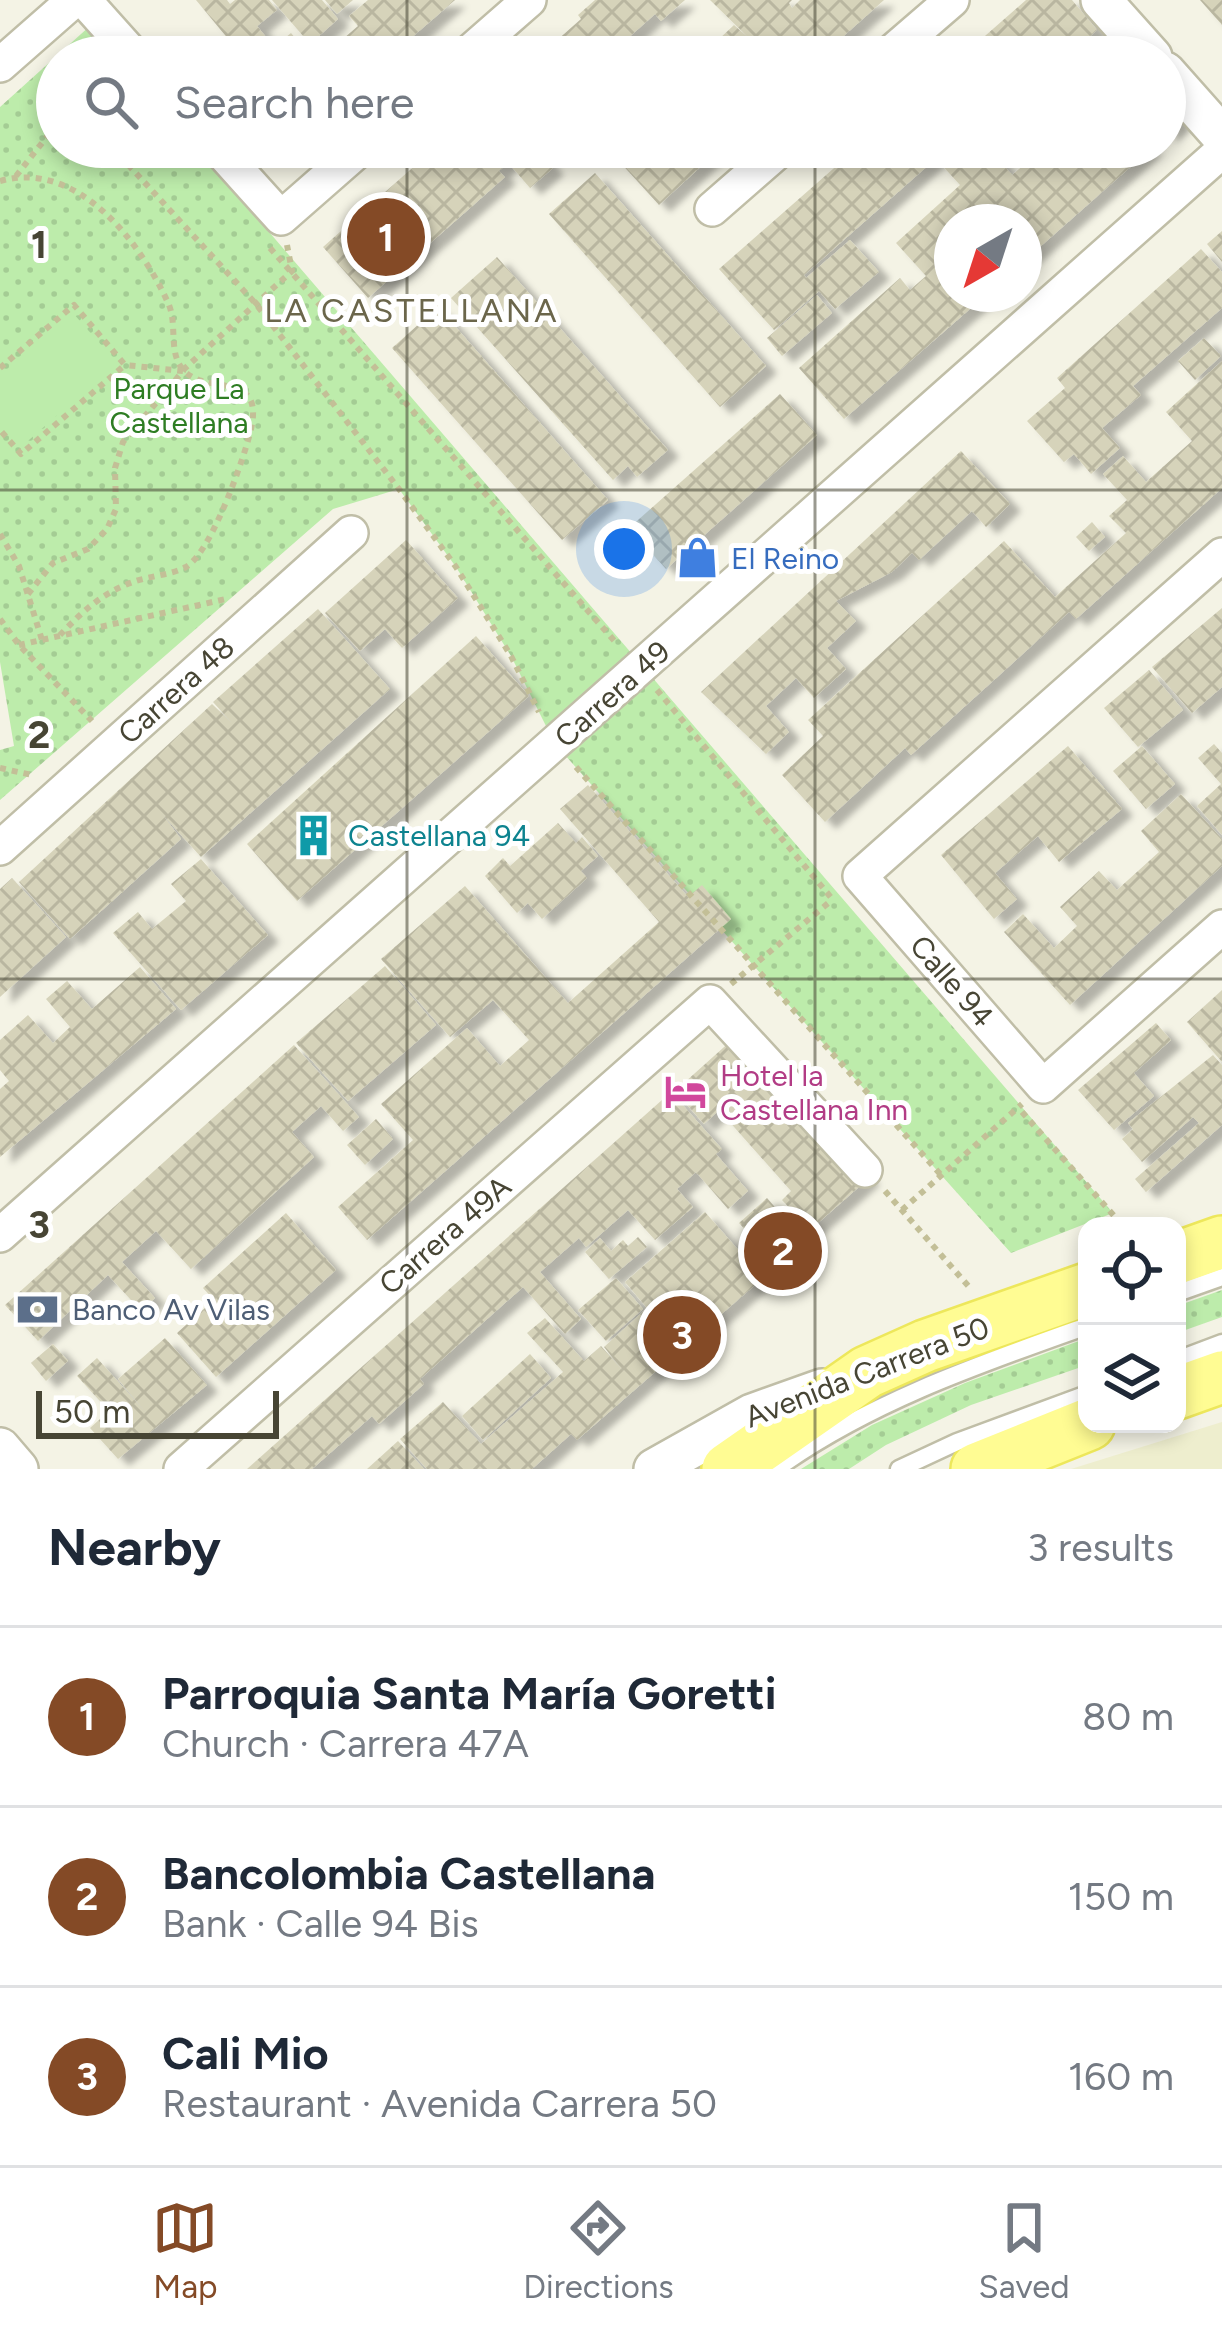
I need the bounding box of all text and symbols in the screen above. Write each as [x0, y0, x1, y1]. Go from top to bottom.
search box [36, 36, 1186, 168]
icon: search [78, 69, 144, 135]
text: Search here [174, 75, 414, 129]
pin: 1 [347, 192, 425, 282]
north arrow [934, 204, 1042, 312]
text: 1 [31, 221, 47, 268]
district label: LA CASTELLANA [264, 291, 560, 330]
park label: Parque La Castellana [109, 370, 249, 441]
your location [594, 519, 654, 579]
shop icon: El Reino [674, 535, 720, 581]
place label: El Reino [731, 540, 839, 577]
street label: Carrera 48 [110, 628, 242, 752]
street label: Carrera 49 [547, 633, 677, 755]
text: 2 [28, 711, 50, 758]
building icon: Castellana 94 [291, 812, 337, 858]
place label: Castellana 94 [348, 817, 530, 854]
street label: Calle 94 [902, 928, 1002, 1034]
place label: Hotel la Castellana Inn [720, 1057, 908, 1128]
hotel icon: Hotel la Castellana Inn [663, 1069, 709, 1115]
street label: Carrera 49A [372, 1167, 519, 1302]
text: 3 [28, 1201, 50, 1248]
pin: 2 [744, 1206, 822, 1296]
map controls [1078, 1217, 1186, 1433]
button: locate [1078, 1217, 1186, 1325]
bank icon: Banco Av Vilas [15, 1286, 61, 1332]
pin: 3 [643, 1290, 721, 1380]
place label: Banco Av Vilas [72, 1291, 270, 1328]
street label: Avenida Carrera 50 [740, 1308, 994, 1436]
button: layers [1078, 1325, 1186, 1433]
scale bar [36, 1385, 279, 1438]
text: 50 m [54, 1392, 130, 1431]
text: Nearby [48, 1517, 221, 1578]
text: 3 results [1027, 1524, 1174, 1571]
text: Parroquia Santa María Goretti [162, 1666, 776, 1720]
text: 1 [79, 1693, 95, 1740]
text: 80 m [1082, 1693, 1174, 1740]
text: Church · Carrera 47A [162, 1720, 529, 1767]
text: Bancolombia Castellana [162, 1846, 655, 1900]
text: 2 [76, 1873, 98, 1920]
text: 150 m [1068, 1873, 1174, 1920]
text: Bank · Calle 94 Bis [162, 1900, 479, 1947]
text: Cali Mio [162, 2026, 329, 2080]
text: 3 [76, 2053, 98, 2100]
text: 160 m [1068, 2053, 1174, 2100]
text: Restaurant · Avenida Carrera 50 [162, 2080, 717, 2127]
tab: Map [152, 2195, 218, 2306]
tab: Directions [523, 2195, 674, 2306]
tab: Saved [979, 2195, 1070, 2306]

